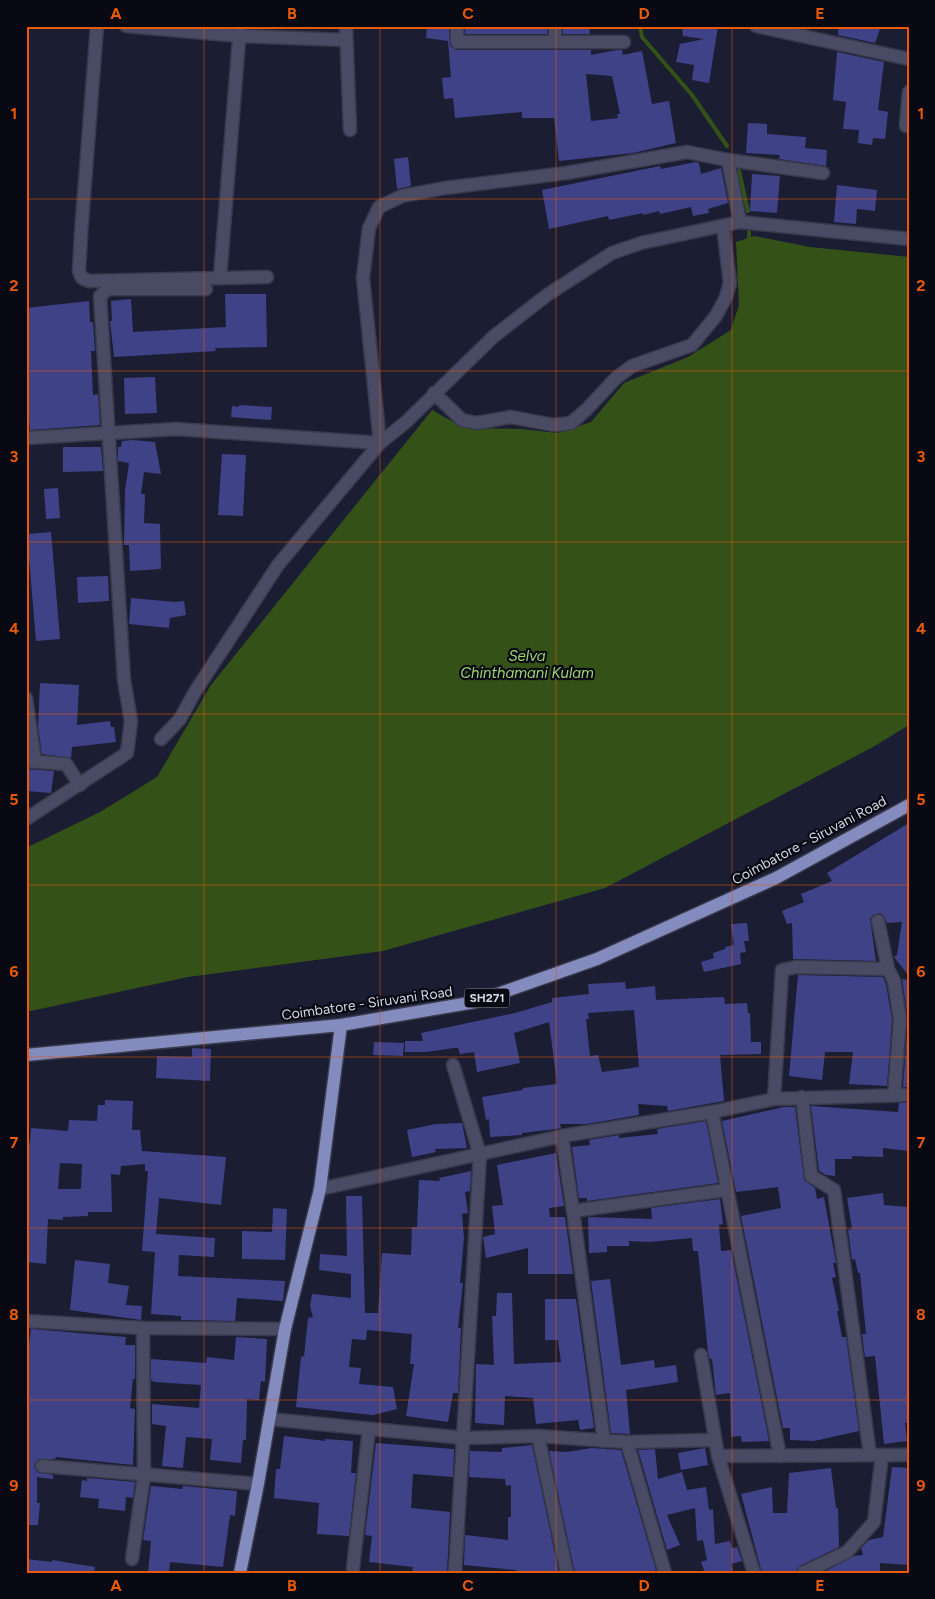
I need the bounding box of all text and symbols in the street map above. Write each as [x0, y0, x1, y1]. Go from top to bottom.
text: A [110, 4, 122, 23]
text: B [287, 4, 297, 23]
text: C [462, 4, 474, 23]
text: D [638, 4, 650, 23]
text: E [815, 4, 825, 23]
text: 1 [11, 104, 17, 123]
text: 1 [918, 104, 924, 123]
text: 2 [9, 276, 19, 295]
text: 2 [916, 276, 926, 295]
text: 3 [10, 447, 19, 466]
text: 3 [917, 447, 926, 466]
text: 4 [9, 619, 19, 638]
text: 4 [916, 619, 926, 638]
water label: Selva Chinthamani Kulam [460, 647, 594, 682]
text: 5 [9, 790, 19, 809]
text: 5 [916, 790, 926, 809]
street label: Coimbatore - Siruvani Road [729, 792, 889, 888]
text: 6 [9, 962, 19, 981]
text: 6 [916, 962, 926, 981]
street label: Coimbatore - Siruvani Road [280, 983, 454, 1024]
road number: SH271 [464, 988, 510, 1008]
text: 7 [10, 1133, 19, 1152]
text: 7 [917, 1133, 926, 1152]
text: 8 [9, 1305, 19, 1324]
text: 8 [916, 1305, 926, 1324]
text: 9 [9, 1476, 19, 1495]
text: 9 [916, 1476, 926, 1495]
text: A [110, 1576, 122, 1595]
text: B [287, 1576, 297, 1595]
text: C [462, 1576, 474, 1595]
text: D [638, 1576, 650, 1595]
text: E [815, 1576, 825, 1595]

